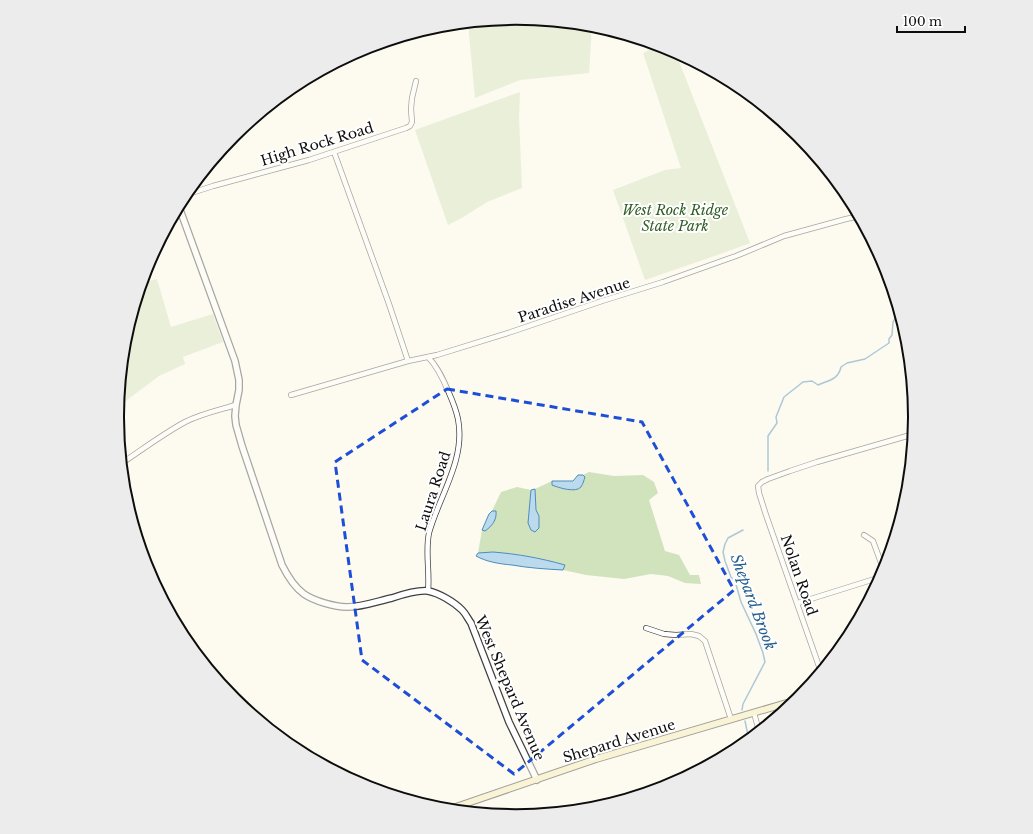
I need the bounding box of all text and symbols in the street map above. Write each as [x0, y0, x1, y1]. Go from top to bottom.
scale bar [897, 8, 965, 34]
text: 100 m [903, 14, 942, 29]
street label: High Rock Road [258, 118, 376, 170]
park label: West Rock Ridge State Park [622, 201, 729, 235]
street label: Paradise Avenue [516, 273, 632, 327]
street label: Laura Road [412, 448, 455, 533]
street label: Nolan Road [777, 532, 821, 618]
water label: Shepard Brook [726, 551, 780, 653]
street label: West Shepard Avenue [471, 612, 549, 763]
street label: Shepard Avenue [561, 715, 677, 767]

